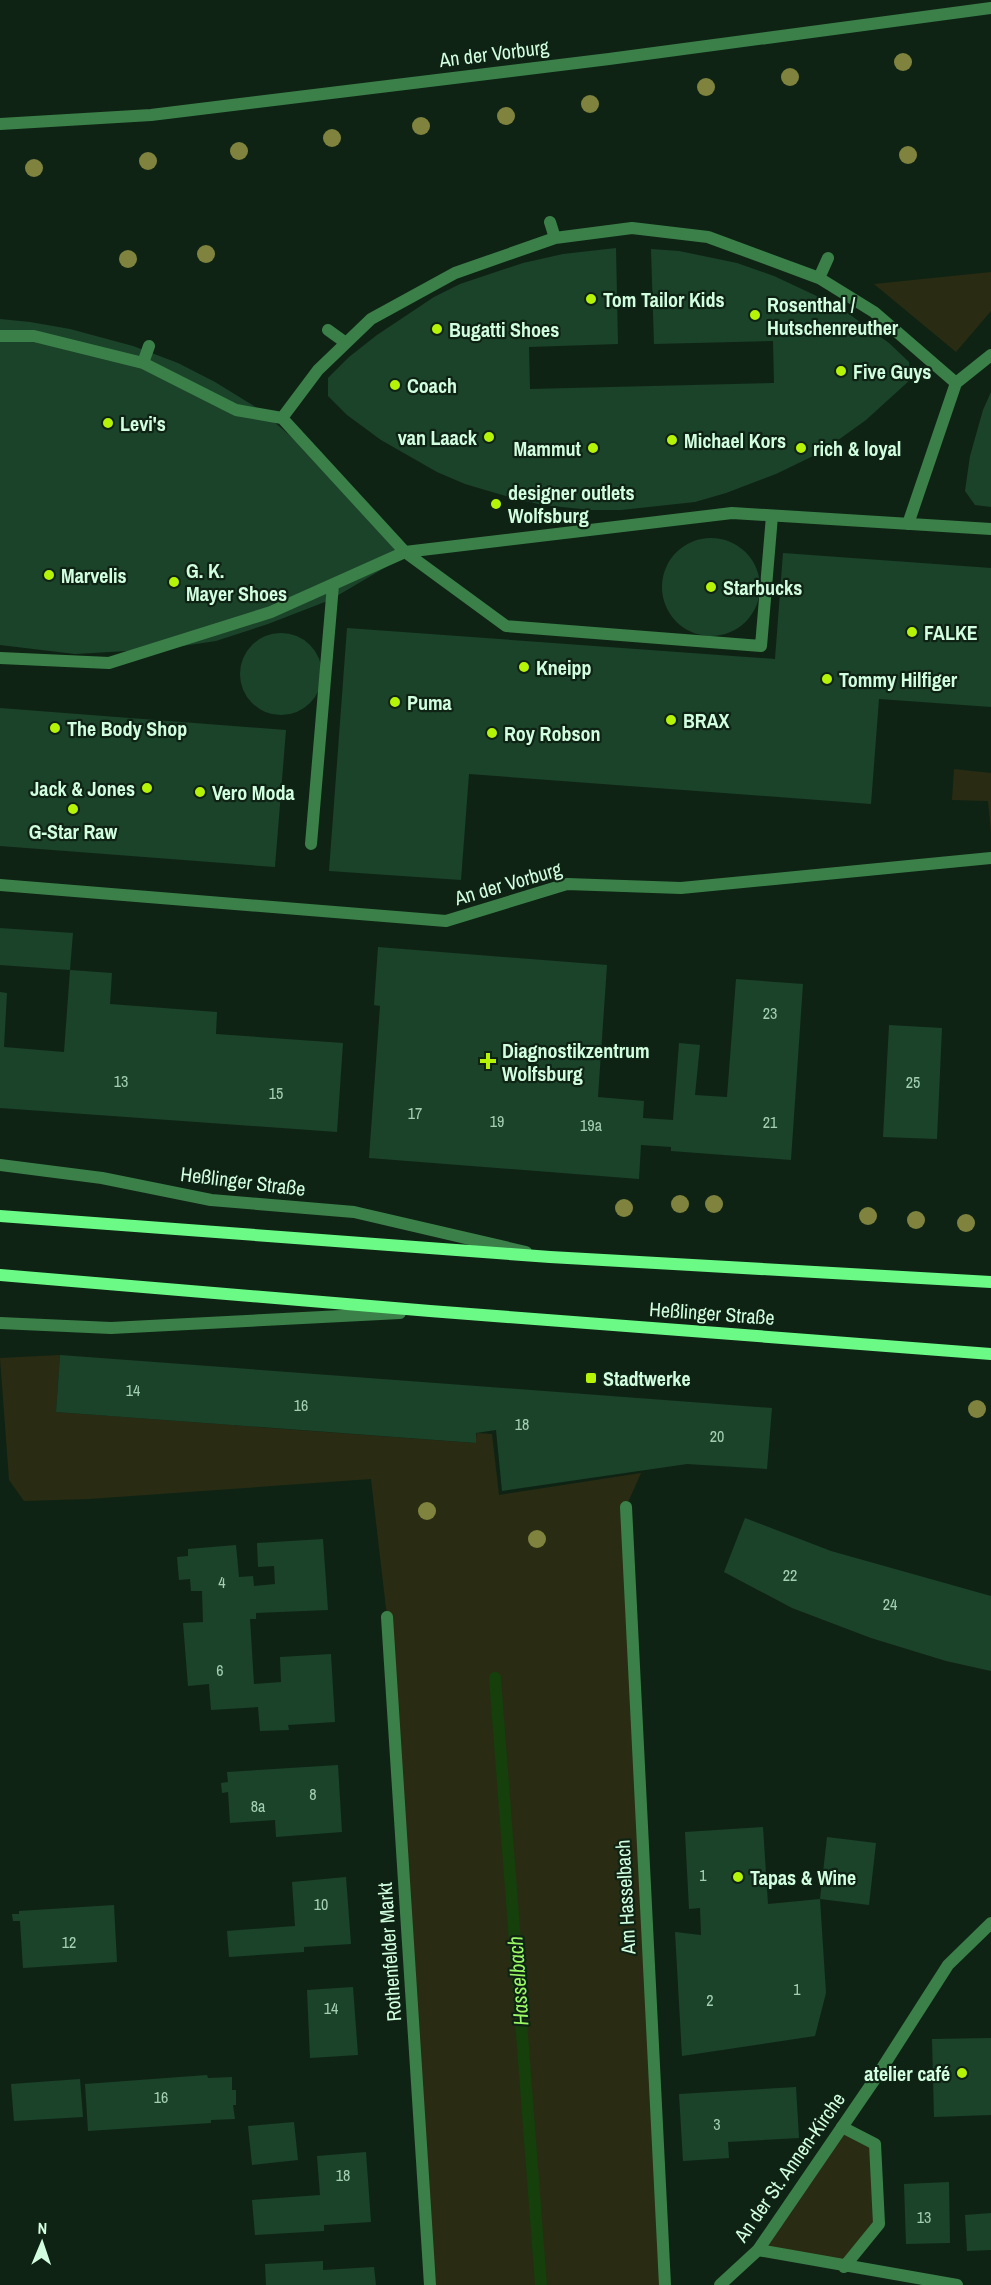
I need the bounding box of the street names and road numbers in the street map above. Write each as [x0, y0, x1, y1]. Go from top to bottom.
street label: An der Vorburg [437, 33, 550, 73]
street label: An der Vorburg [450, 855, 565, 911]
street label: Heßlinger Straße [179, 1160, 307, 1202]
street label: Heßlinger Straße [648, 1295, 776, 1331]
street label: Am Hasselbach [609, 1839, 642, 1956]
street label: Rothenfelder Markt [371, 1881, 407, 2023]
street label: An der St. Annen-Kirche [727, 2087, 851, 2248]

